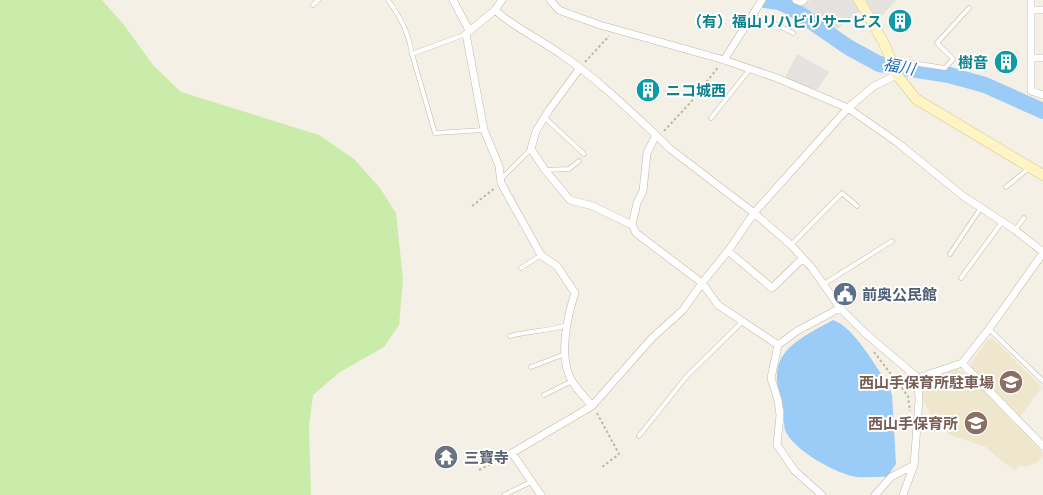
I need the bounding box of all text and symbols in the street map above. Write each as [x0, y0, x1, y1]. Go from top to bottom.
building icon: （有）福山リハビリサービス [887, 8, 913, 34]
place label: （有）福山リハビリサービス [687, 12, 882, 31]
building icon: 樹音 [993, 49, 1019, 75]
water label: 福川 [881, 53, 918, 79]
place label: 樹音 [958, 53, 988, 72]
building icon: ニコ城西 [635, 77, 661, 103]
place label: ニコ城西 [666, 81, 726, 100]
public building icon: 前奥公民館 [832, 281, 858, 307]
place label: 前奥公民館 [862, 285, 937, 304]
school or university icon: 西山手保育所駐車場 [998, 369, 1024, 395]
place label: 西山手保育所駐車場 [859, 373, 994, 392]
school or university icon: 西山手保育所 [963, 410, 989, 436]
place label: 西山手保育所 [868, 414, 958, 433]
temple icon: 三寶寺 [433, 444, 459, 470]
place label: 三寶寺 [464, 448, 509, 467]

